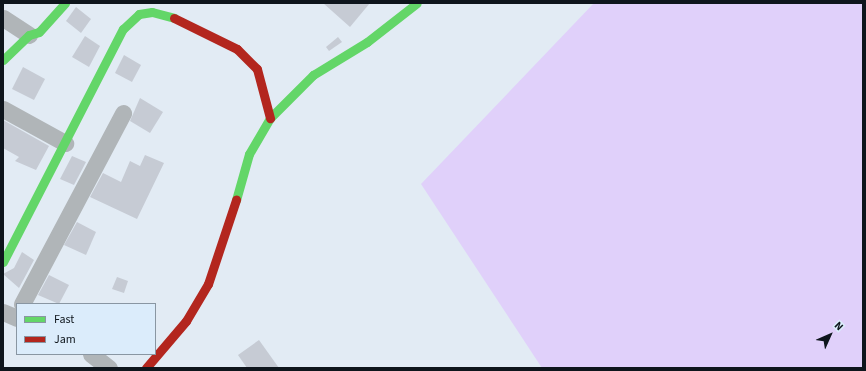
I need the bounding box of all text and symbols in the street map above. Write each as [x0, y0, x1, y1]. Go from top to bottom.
legend [16, 303, 156, 355]
text: Fast [54, 311, 74, 328]
north arrow [810, 315, 850, 355]
text: N [831, 318, 847, 334]
text: Jam [54, 331, 76, 348]

